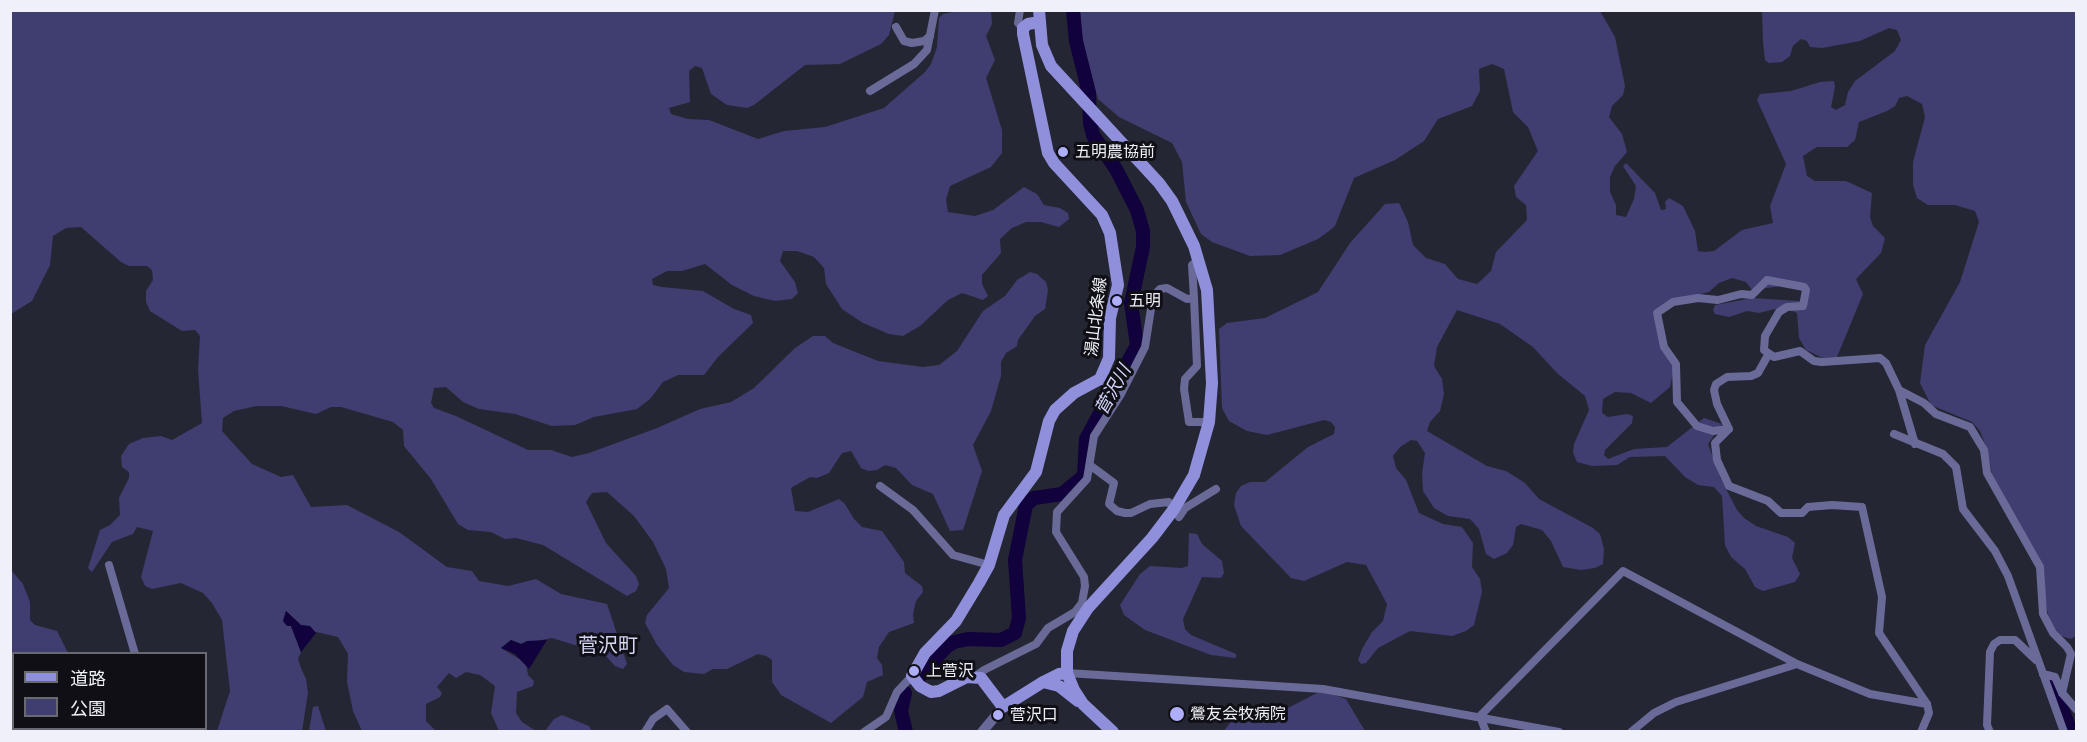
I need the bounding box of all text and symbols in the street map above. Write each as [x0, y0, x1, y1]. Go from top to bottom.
place label: 五明農協前 [1075, 142, 1155, 162]
marker: 五明農協前 [1056, 145, 1070, 159]
street label: 湯山北条線 [1082, 276, 1110, 358]
place label: 五明 [1129, 291, 1161, 311]
marker: 五明 [1110, 294, 1124, 308]
water label: 菅沢川 [1090, 361, 1136, 419]
district label: 菅沢町 [578, 634, 638, 658]
legend [12, 652, 207, 730]
place label: 上菅沢 [926, 661, 974, 681]
marker: 上菅沢 [907, 664, 921, 678]
text: 道路 [70, 667, 106, 689]
text: 公園 [70, 697, 106, 719]
place label: 鶯友会牧病院 [1190, 704, 1286, 724]
place label: 菅沢口 [1010, 705, 1058, 725]
marker: 鶯友会牧病院 [1168, 705, 1186, 723]
marker: 菅沢口 [991, 708, 1005, 722]

